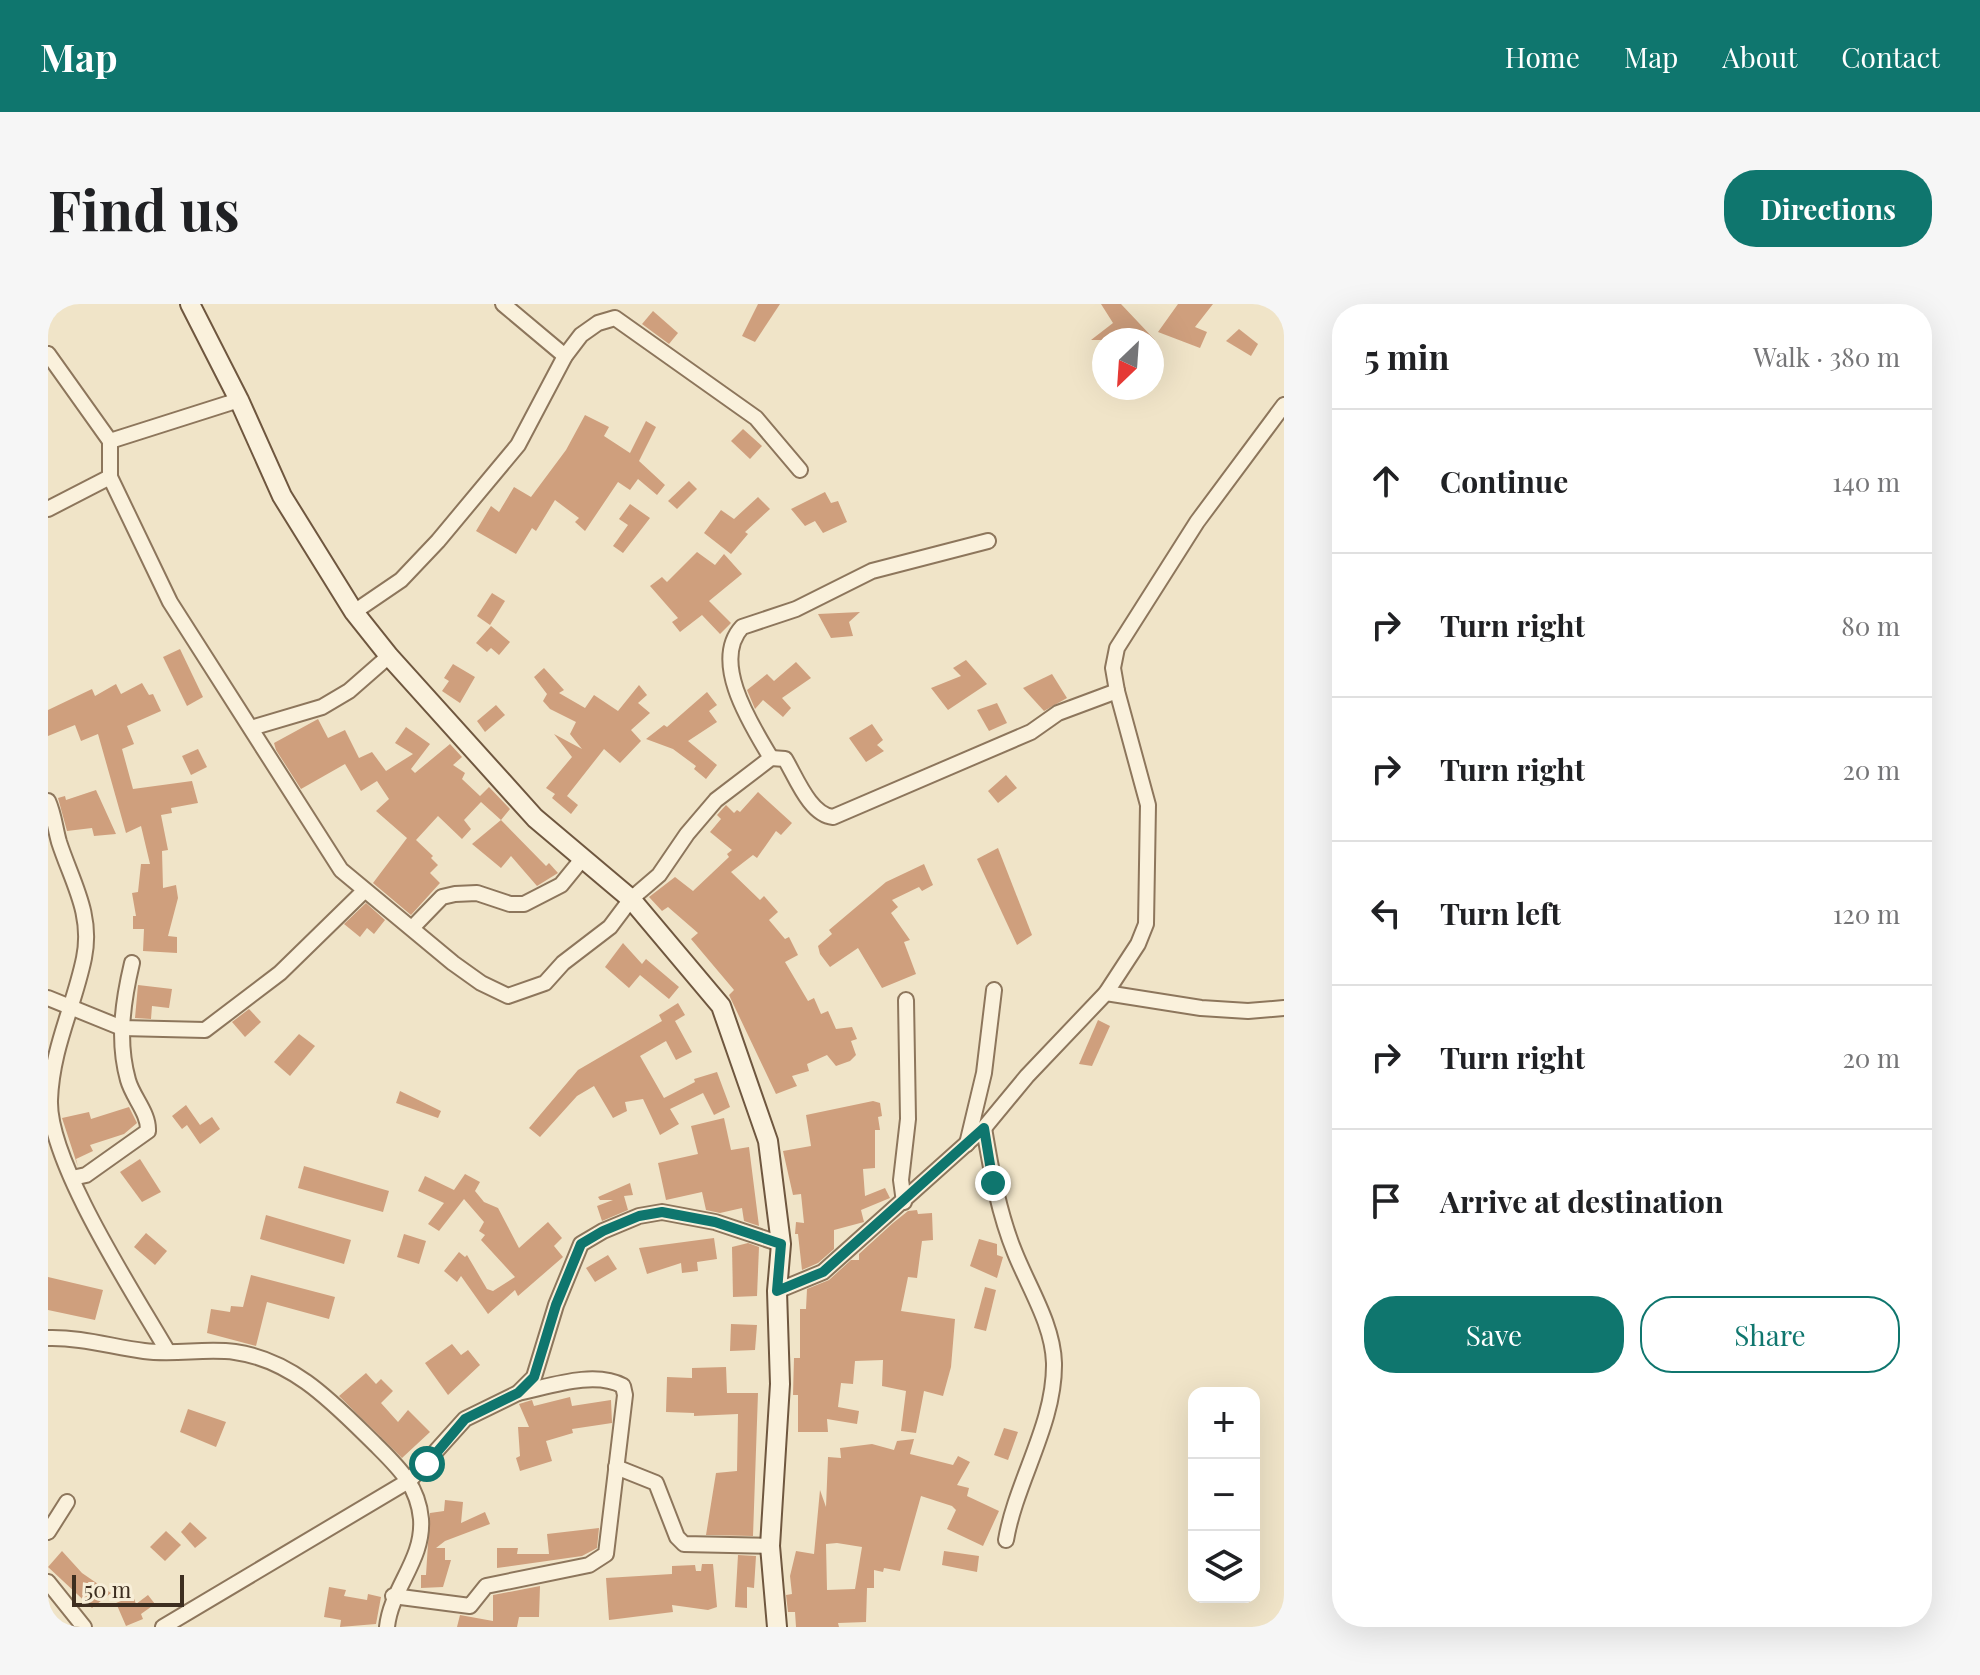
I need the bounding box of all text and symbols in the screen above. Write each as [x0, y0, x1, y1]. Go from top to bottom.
text: Map [40, 31, 117, 82]
text: Home [1505, 38, 1580, 75]
text: Map [1624, 38, 1678, 75]
text: About [1722, 38, 1797, 75]
text: Contact [1841, 38, 1940, 75]
button: Directions [1724, 170, 1932, 247]
text: Find us [48, 171, 240, 246]
north arrow [1092, 328, 1164, 400]
text: 5 min [1364, 333, 1449, 379]
text: Walk · 380 m [1753, 339, 1900, 374]
icon: ahead [1364, 459, 1408, 503]
text: Continue [1440, 461, 1568, 501]
text: 140 m [1832, 464, 1900, 499]
icon: right [1364, 603, 1408, 647]
text: Turn right [1440, 605, 1585, 645]
text: 80 m [1841, 608, 1900, 643]
icon: right [1364, 747, 1408, 791]
text: Turn right [1440, 749, 1585, 789]
text: 20 m [1842, 752, 1900, 787]
icon: left [1364, 891, 1408, 935]
text: Turn left [1440, 893, 1561, 933]
text: 120 m [1833, 896, 1900, 931]
icon: right [1364, 1035, 1408, 1079]
text: Turn right [1440, 1037, 1585, 1077]
text: 20 m [1842, 1040, 1900, 1075]
route end [975, 1165, 1011, 1201]
icon: arrive [1364, 1179, 1408, 1223]
text: Arrive at destination [1440, 1181, 1723, 1221]
button: Save [1364, 1296, 1624, 1373]
button: Share [1640, 1296, 1900, 1373]
map controls [1188, 1387, 1260, 1603]
button: + [1188, 1387, 1260, 1459]
route start [409, 1446, 445, 1482]
button: − [1188, 1459, 1260, 1531]
button: layers [1188, 1531, 1260, 1603]
scale bar [72, 1571, 184, 1607]
text: 50 m [84, 1574, 131, 1604]

